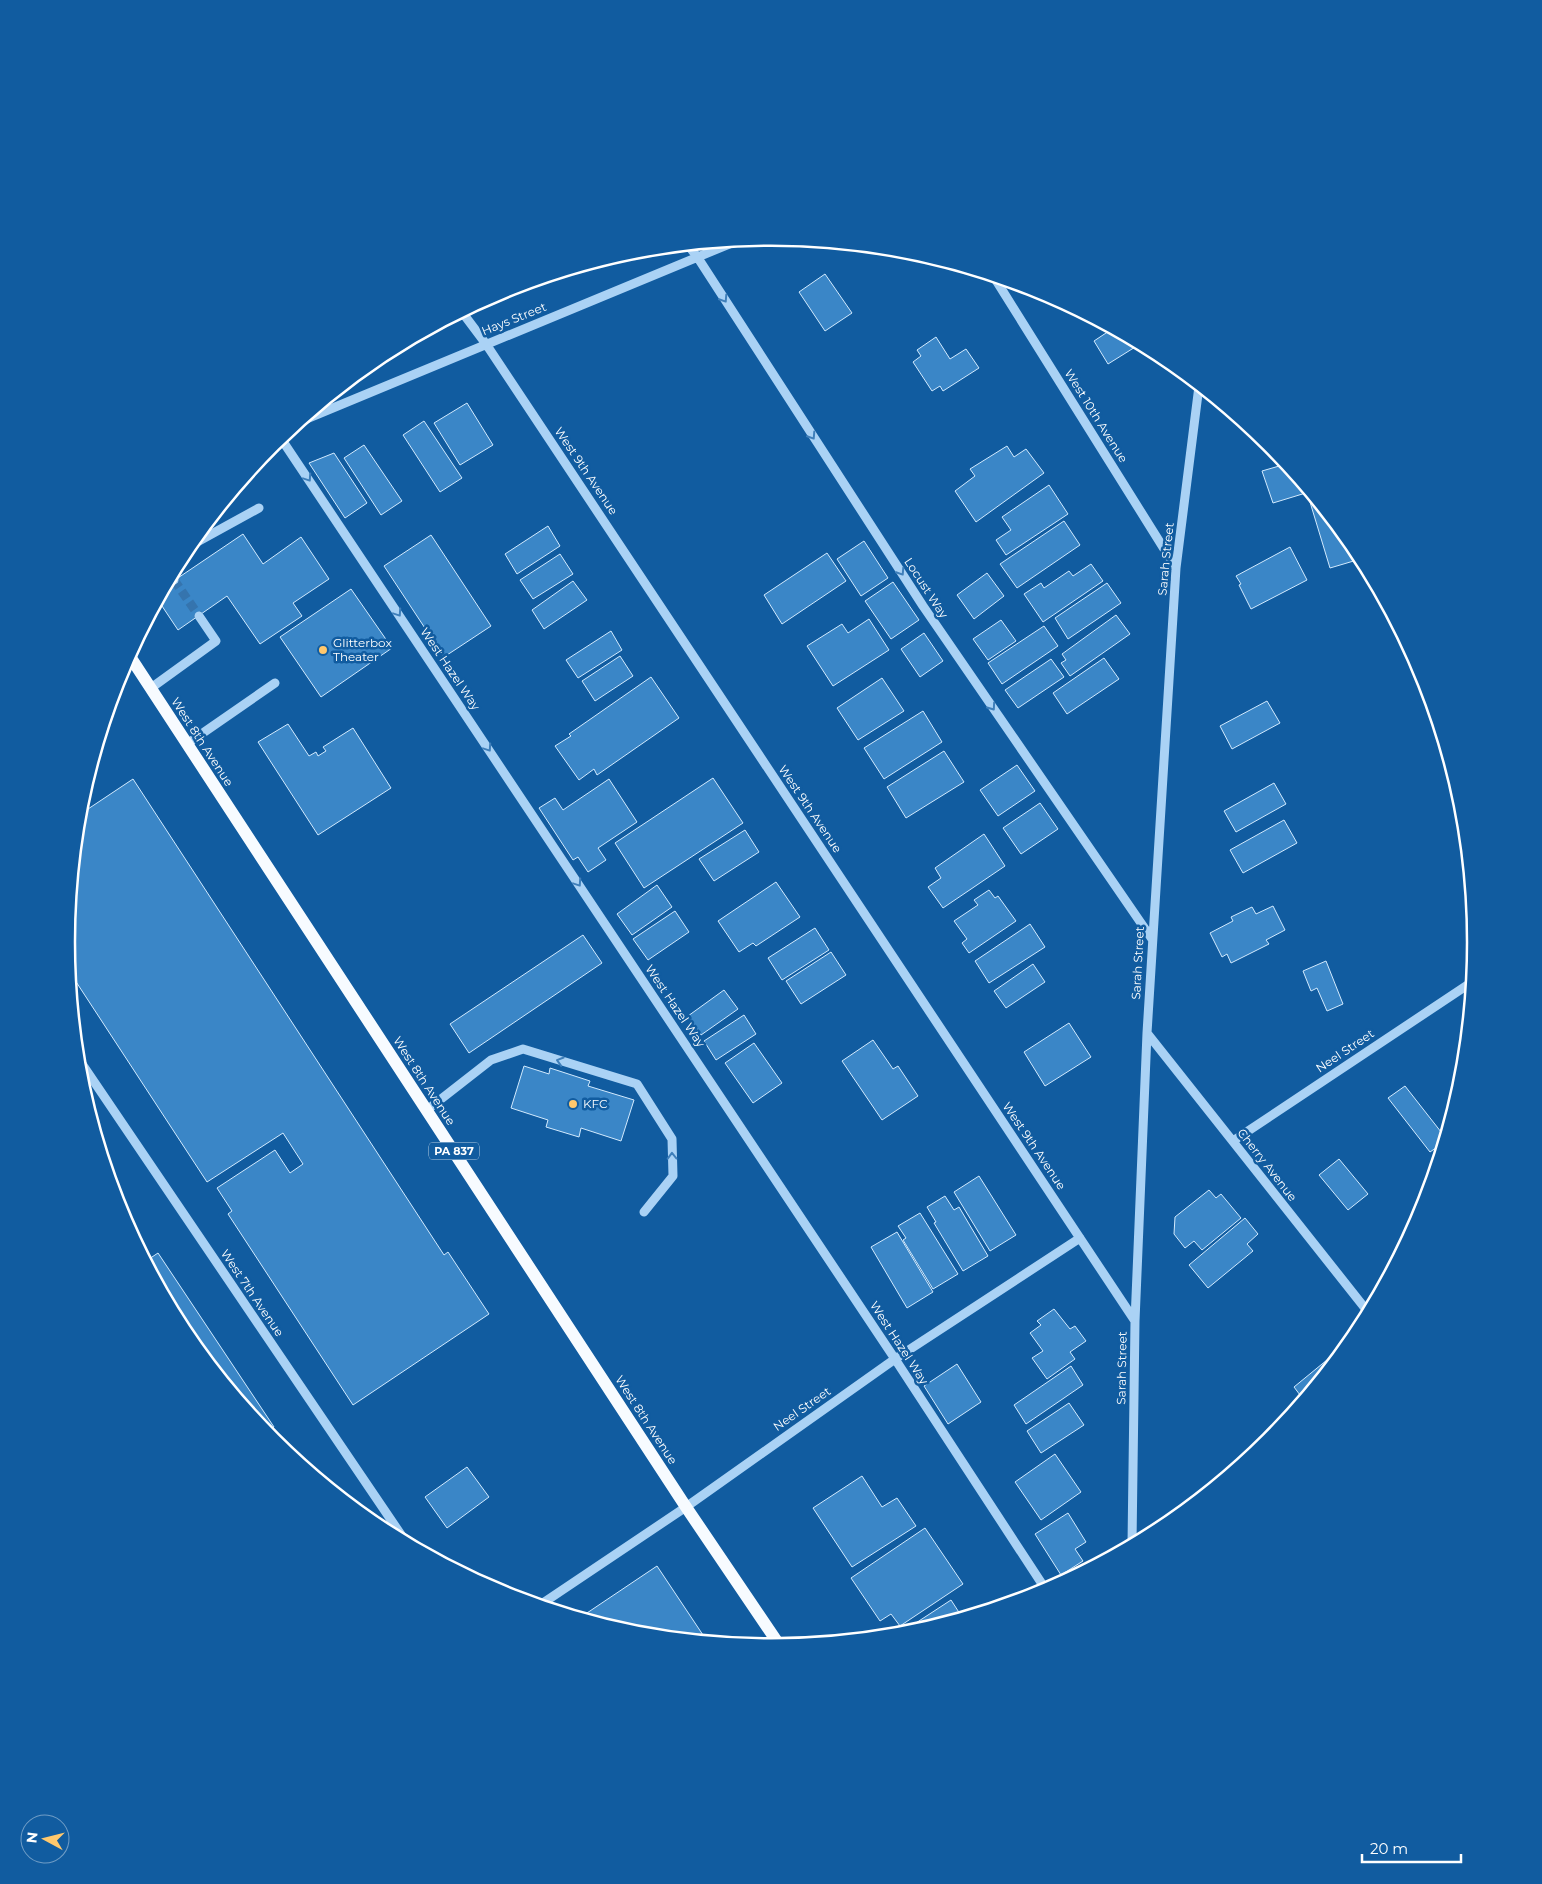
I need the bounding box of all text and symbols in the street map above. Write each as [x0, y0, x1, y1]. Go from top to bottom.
one-way arrow [718, 294, 727, 303]
street label: Hays Street [479, 299, 548, 338]
street label: West 10th Avenue [1062, 366, 1131, 465]
street label: West 9th Avenue [551, 424, 621, 517]
one-way arrow [806, 430, 816, 439]
one-way arrow [301, 473, 311, 482]
street label: Sarah Street [1154, 522, 1177, 596]
street label: Locust Way [901, 555, 952, 621]
one-way arrow [895, 566, 904, 576]
one-way arrow [391, 608, 401, 617]
street label: West Hazel Way [417, 625, 484, 713]
place label: Glitterbox Theater [333, 635, 392, 664]
marker: Glitterbox Theater [317, 644, 329, 656]
street label: West 8th Avenue [168, 695, 237, 789]
one-way arrow [986, 701, 995, 710]
one-way arrow [482, 743, 491, 752]
street label: West 9th Avenue [775, 762, 845, 855]
one-way arrow [572, 878, 581, 887]
street label: Sarah Street [1128, 926, 1147, 1000]
street label: West Hazel Way [642, 962, 709, 1050]
street label: Neel Street [1313, 1026, 1377, 1076]
street label: West 8th Avenue [390, 1034, 459, 1128]
one-way arrow [557, 1056, 565, 1066]
place label: KFC [583, 1096, 608, 1111]
marker: KFC [567, 1098, 579, 1110]
street label: West 9th Avenue [999, 1099, 1069, 1192]
street label: Cherry Avenue [1234, 1125, 1300, 1204]
road number: PA 837 [429, 1142, 479, 1160]
one-way arrow [667, 1151, 678, 1159]
street label: West 7th Avenue [218, 1246, 287, 1339]
street label: West Hazel Way [867, 1298, 932, 1388]
street label: Sarah Street [1113, 1331, 1130, 1405]
street label: West 8th Avenue [612, 1373, 681, 1467]
street label: Neel Street [770, 1383, 834, 1434]
north arrow [20, 1814, 70, 1864]
text: N [22, 1831, 42, 1844]
scale bar [1362, 1832, 1461, 1864]
text: 20 m [1370, 1839, 1408, 1858]

